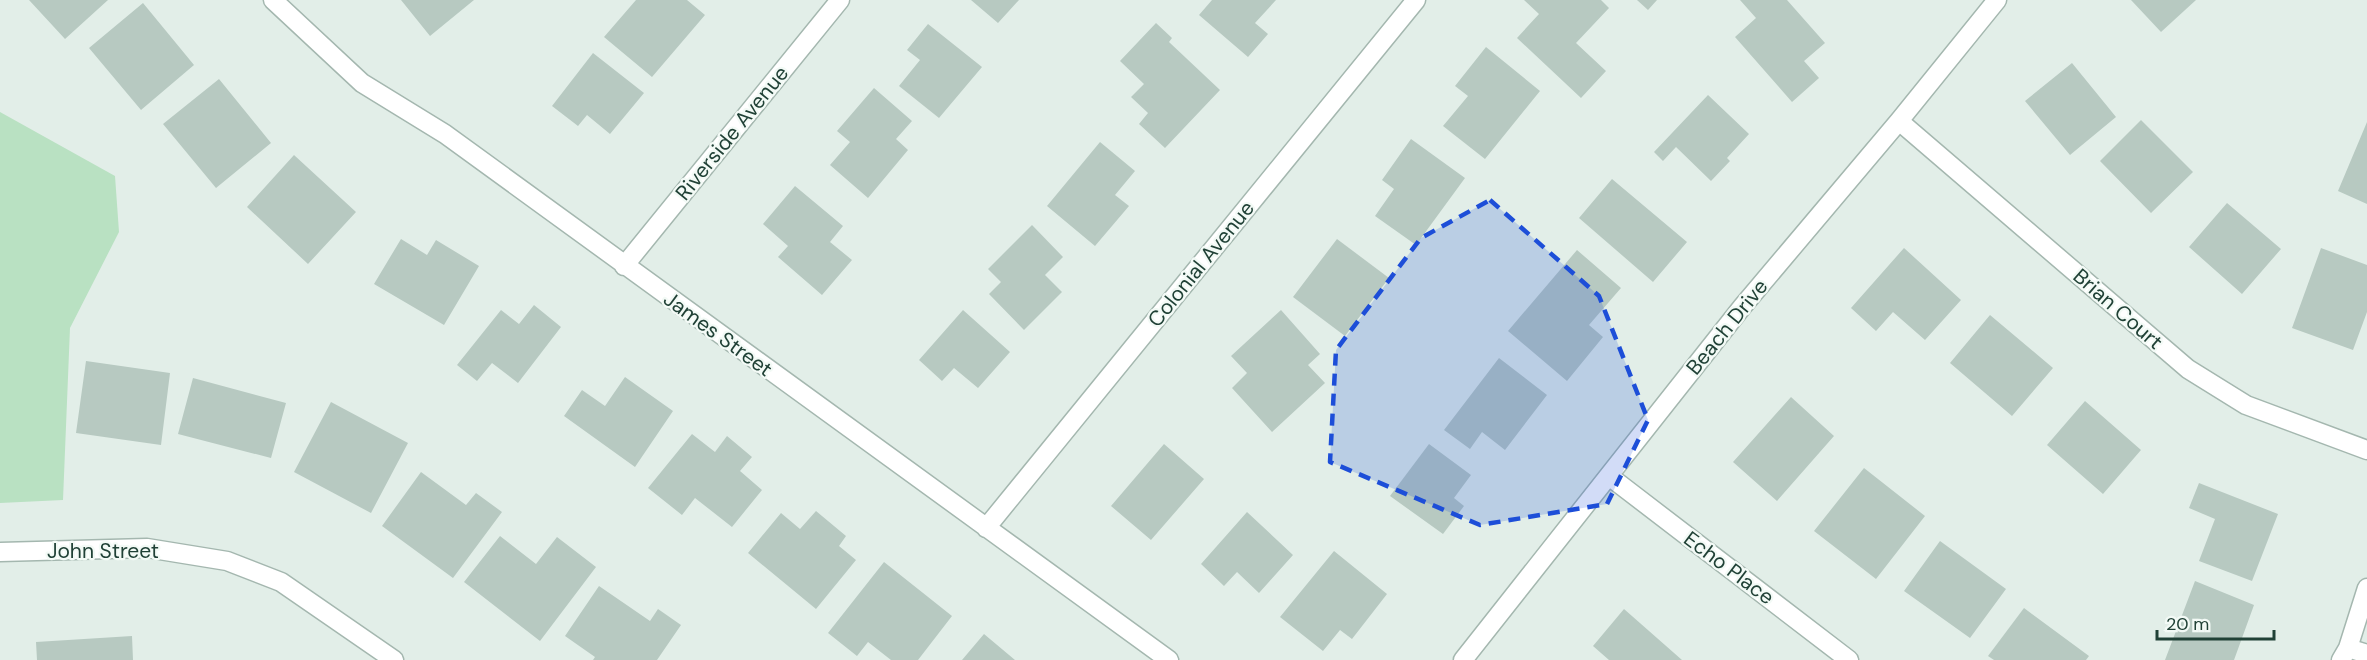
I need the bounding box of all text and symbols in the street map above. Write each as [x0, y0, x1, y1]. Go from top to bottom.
street label: Riverside Avenue [669, 60, 795, 206]
street label: Colonial Avenue [1141, 195, 1261, 333]
street label: Brian Court [2067, 262, 2169, 356]
street label: Beach Drive [1680, 273, 1774, 381]
street label: James Street [658, 285, 778, 383]
street label: Echo Place [1678, 525, 1780, 611]
street label: John Street [47, 537, 159, 565]
scale bar [2157, 603, 2274, 641]
text: 20 m [2166, 612, 2209, 636]

